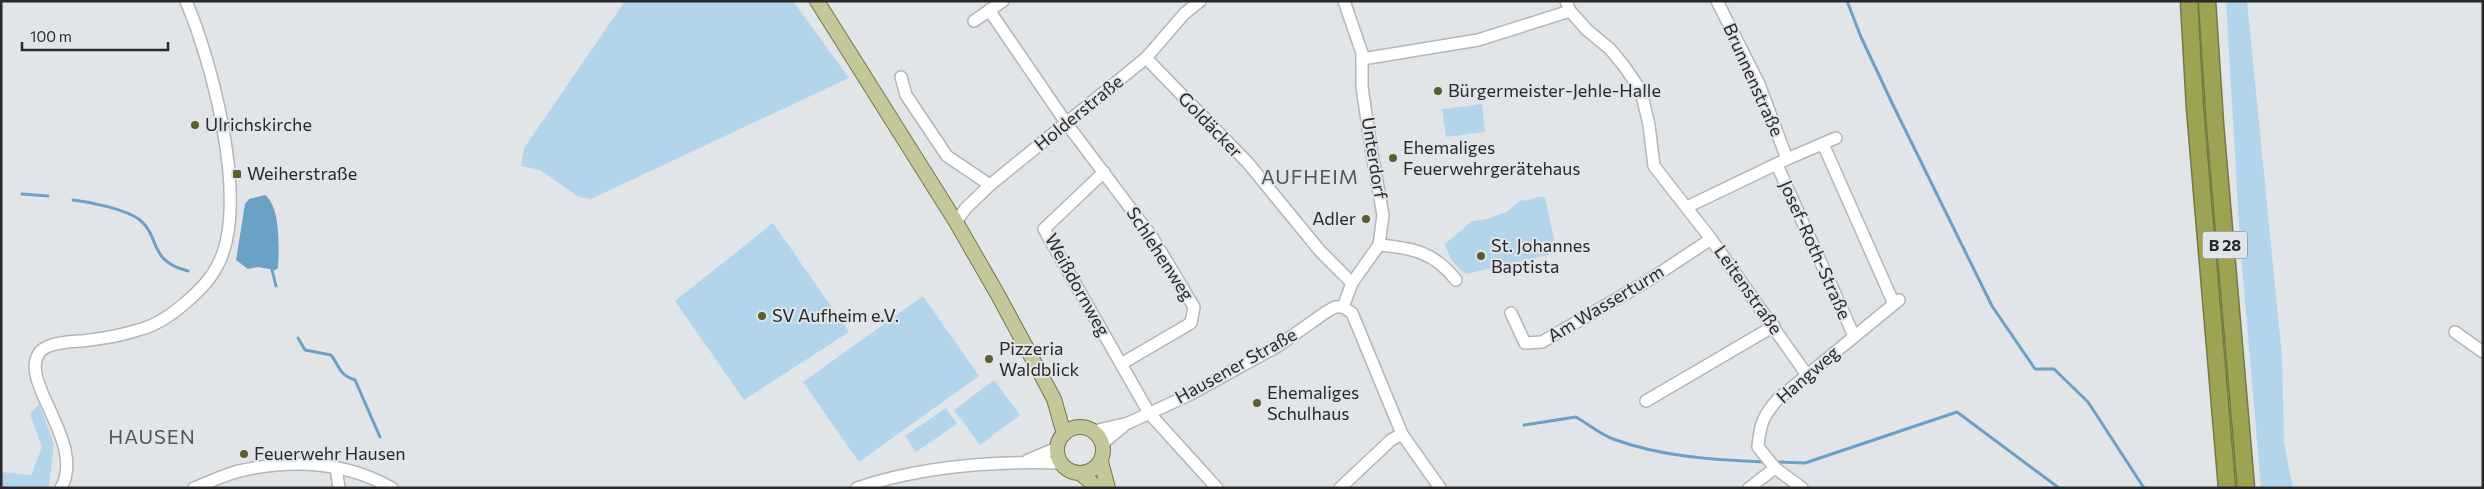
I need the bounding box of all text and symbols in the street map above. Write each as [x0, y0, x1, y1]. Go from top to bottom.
scale bar [22, 20, 169, 52]
street label: Brunnenstraße [1719, 20, 1789, 140]
text: 100 m [30, 27, 72, 45]
street label: Holderstraße [1030, 70, 1127, 155]
place label: Bürgermeister-Jehle-Halle [1448, 79, 1661, 101]
marker: Bürgermeister-Jehle-Halle [1432, 85, 1444, 97]
street label: Goldäcker [1174, 87, 1248, 162]
place label: Ulrichskirche [205, 113, 312, 135]
street label: Unterdorf [1358, 115, 1392, 201]
marker: Ulrichskirche [189, 119, 201, 131]
place label: Ehemaliges Feuerwehrgerätehaus [1403, 136, 1580, 179]
marker: Ehemaliges Feuerwehrgerätehaus [1387, 152, 1399, 164]
place label: Weiherstraße [247, 162, 357, 184]
district label: AUFHEIM [1261, 164, 1359, 188]
marker: Weiherstraße [231, 168, 243, 180]
street label: Josef-Roth-Straße [1775, 177, 1856, 322]
street label: Schlehenweg [1122, 203, 1199, 305]
place label: Adler [1312, 207, 1356, 229]
marker: Adler [1360, 213, 1372, 225]
street label: Weißdornweg [1041, 229, 1115, 340]
road number: B 28 [2202, 232, 2248, 258]
place label: St. Johannes Baptista [1491, 234, 1591, 277]
street label: Leitenstraße [1710, 241, 1788, 338]
marker: St. Johannes Baptista [1475, 250, 1487, 262]
street label: Am Wasserturm [1543, 260, 1668, 347]
place label: SV Aufheim e.V. [772, 304, 899, 326]
marker: SV Aufheim e.V. [756, 310, 768, 322]
street label: Hausener Straße [1171, 323, 1300, 408]
place label: Pizzeria Waldblick [999, 337, 1080, 380]
street label: Hangweg [1771, 341, 1844, 408]
marker: Pizzeria Waldblick [983, 353, 995, 365]
place label: Ehemaliges Schulhaus [1267, 381, 1359, 424]
marker: Ehemaliges Schulhaus [1251, 397, 1263, 409]
district label: HAUSEN [108, 424, 196, 448]
place label: Feuerwehr Hausen [254, 442, 406, 464]
marker: Feuerwehr Hausen [238, 448, 250, 460]

